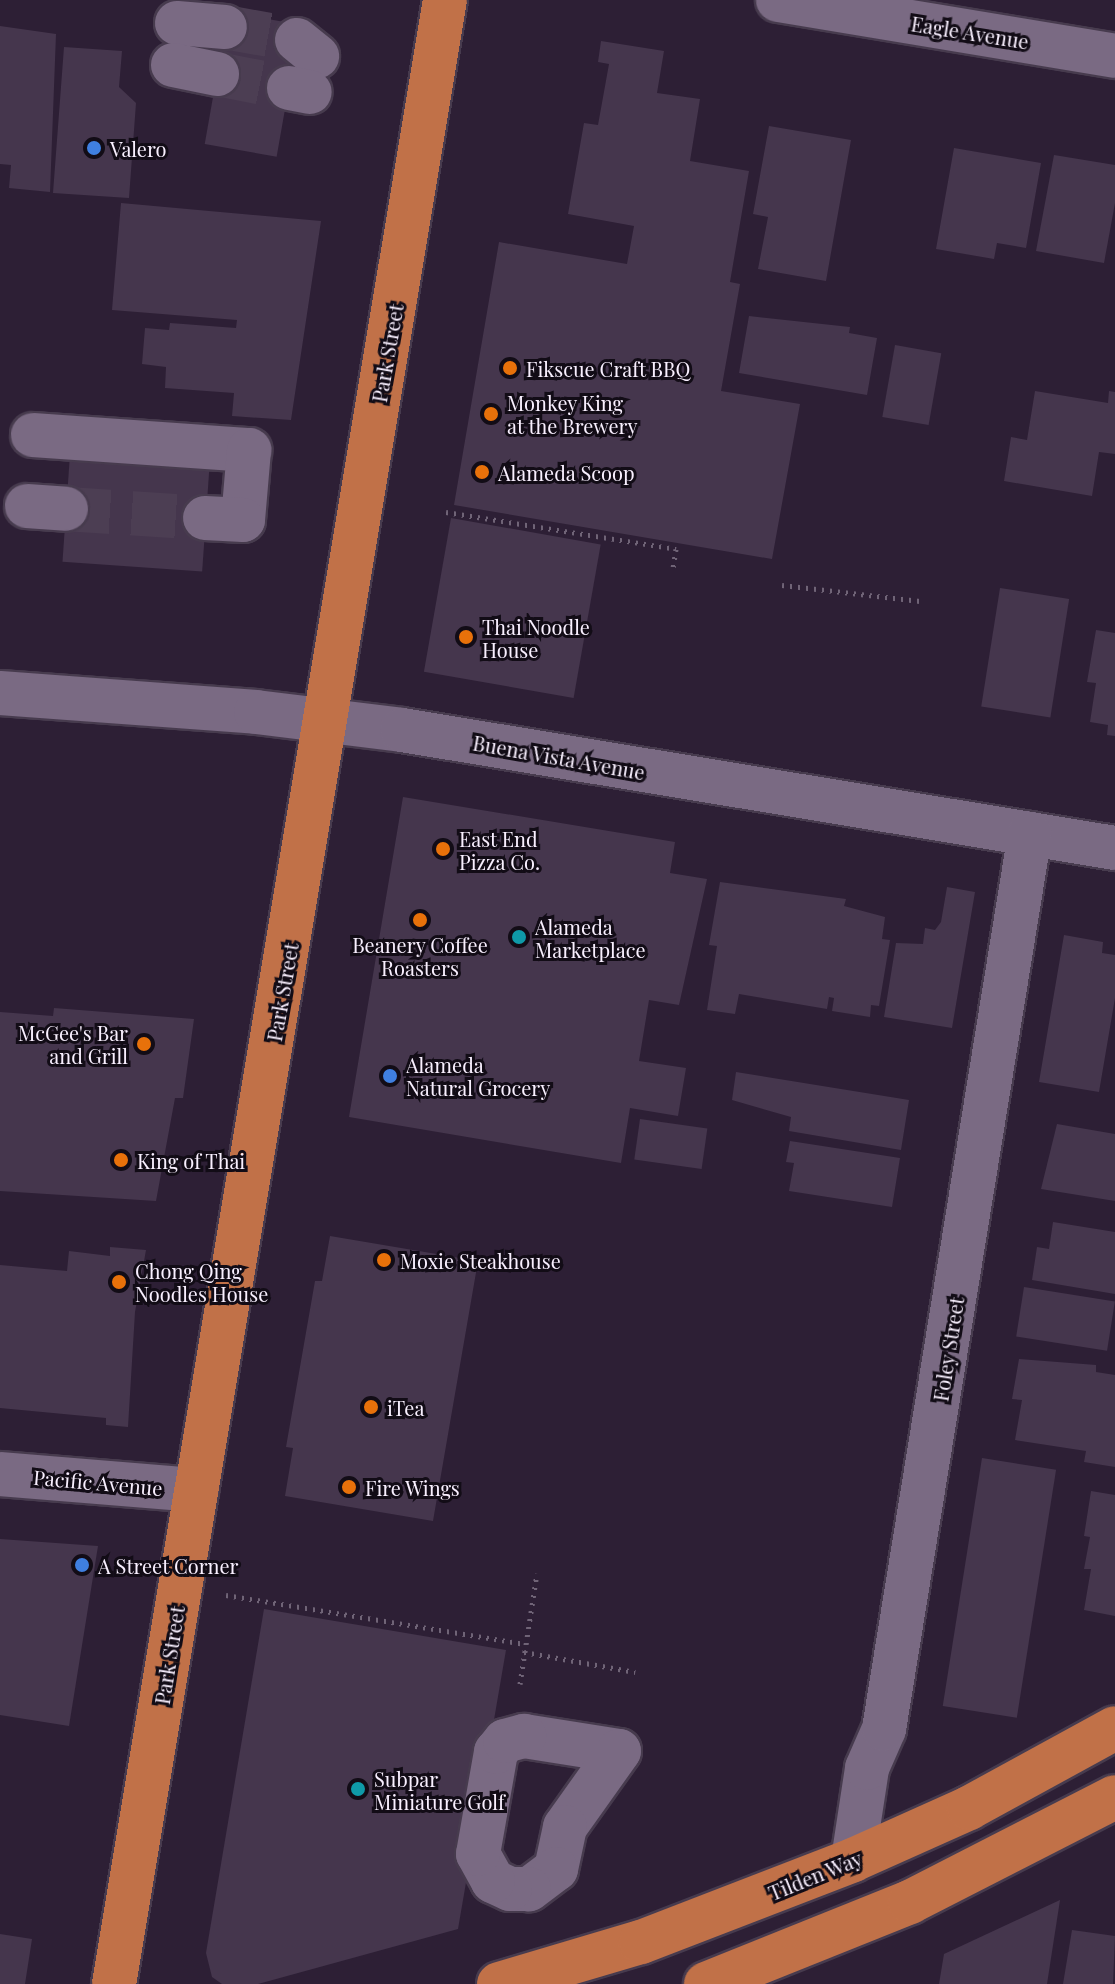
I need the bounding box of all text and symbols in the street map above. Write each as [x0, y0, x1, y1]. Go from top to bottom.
street label: Eagle Avenue [909, 11, 1031, 53]
place label: Valero [110, 136, 166, 160]
marker: Valero [85, 139, 103, 157]
street label: Park Street [367, 302, 407, 404]
place label: Fikscue Craft BBQ [526, 356, 691, 380]
marker: Fikscue Craft BBQ [501, 359, 519, 377]
place label: Monkey King at the Brewery [507, 390, 638, 437]
marker: Monkey King at the Brewery [482, 405, 500, 423]
place label: Alameda Scoop [498, 460, 635, 484]
marker: Alameda Scoop [473, 463, 491, 481]
place label: Thai Noodle House [482, 614, 590, 661]
marker: Thai Noodle House [457, 628, 475, 646]
street label: Buena Vista Avenue [470, 730, 648, 784]
place label: East End Pizza Co. [459, 826, 540, 873]
marker: East End Pizza Co. [434, 840, 452, 858]
marker: Beanery Coffee Roasters [411, 911, 429, 929]
place label: Alameda Marketplace [535, 914, 646, 961]
marker: Alameda Marketplace [510, 928, 528, 946]
place label: Beanery Coffee Roasters [352, 932, 488, 979]
street label: Park Street [262, 941, 302, 1043]
place label: McGee's Bar and Grill [18, 1020, 128, 1067]
marker: McGee's Bar and Grill [135, 1035, 153, 1053]
place label: Alameda Natural Grocery [406, 1052, 550, 1099]
marker: Alameda Natural Grocery [381, 1067, 399, 1085]
place label: King of Thai [137, 1148, 246, 1172]
marker: King of Thai [112, 1151, 130, 1169]
place label: Moxie Steakhouse [400, 1248, 561, 1272]
marker: Moxie Steakhouse [375, 1251, 393, 1269]
place label: Chong Qing Noodles House [135, 1258, 268, 1305]
marker: Chong Qing Noodles House [110, 1273, 128, 1291]
street label: Foley Street [928, 1295, 968, 1403]
place label: iTea [387, 1395, 424, 1419]
marker: iTea [362, 1398, 380, 1416]
street label: Pacific Avenue [32, 1464, 164, 1500]
place label: Fire Wings [365, 1475, 460, 1499]
marker: Fire Wings [340, 1478, 358, 1496]
place label: A Street Corner [98, 1553, 239, 1577]
marker: A Street Corner [73, 1556, 91, 1574]
street label: Park Street [149, 1604, 189, 1706]
place label: Subpar Miniature Golf [374, 1766, 505, 1813]
marker: Subpar Miniature Golf [349, 1780, 367, 1798]
street label: Tilden Way [764, 1845, 866, 1905]

